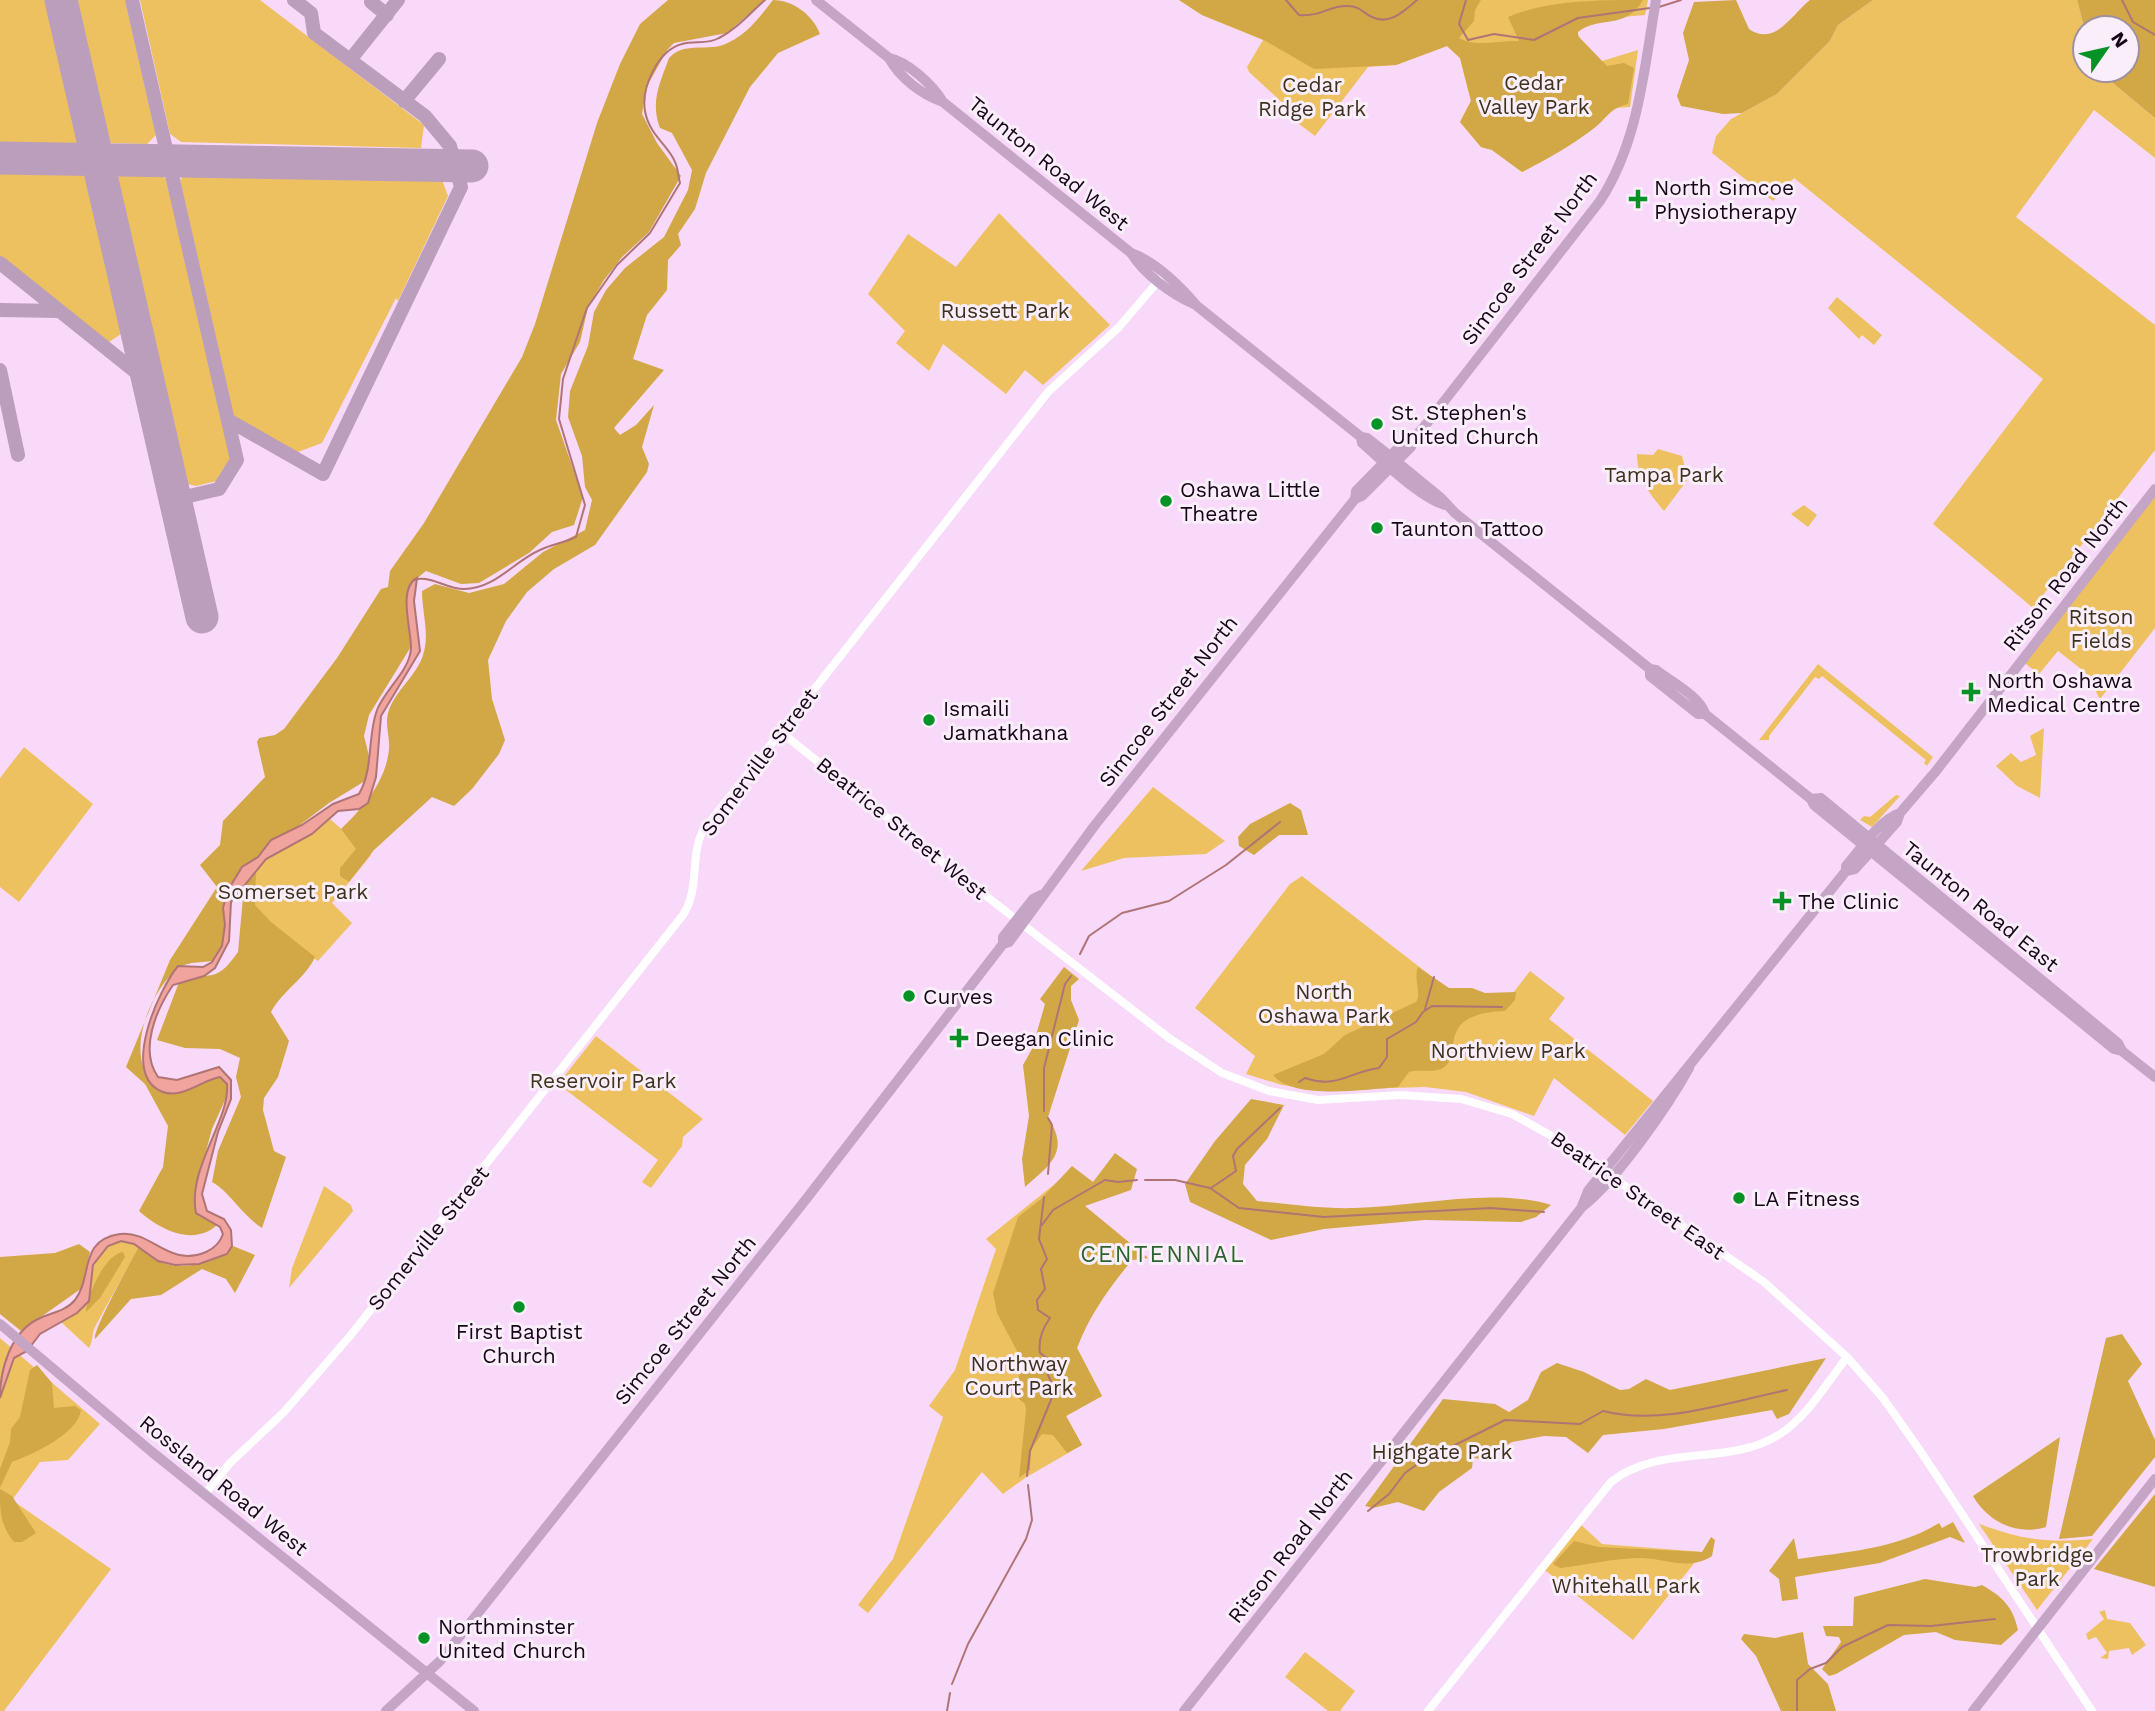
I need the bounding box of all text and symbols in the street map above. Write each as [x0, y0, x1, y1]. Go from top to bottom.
north arrow [2071, 14, 2141, 84]
text: N [2106, 28, 2133, 52]
park label: Cedar Valley Park [1478, 70, 1590, 119]
park label: Cedar Ridge Park [1258, 72, 1366, 121]
street label: Taunton Road West [964, 91, 1134, 236]
street label: Simcoe Street North [1456, 166, 1602, 350]
place label: North Simcoe Physiotherapy [1654, 175, 1797, 224]
marker: North Simcoe Physiotherapy [1628, 189, 1648, 209]
park label: Russett Park [940, 298, 1070, 323]
place label: St. Stephen's United Church [1391, 400, 1539, 449]
marker: St. Stephen's United Church [1369, 416, 1385, 432]
park label: Tampa Park [1604, 462, 1724, 487]
place label: Oshawa Little Theatre [1180, 477, 1320, 526]
street label: Ritson Road North [1997, 492, 2133, 656]
marker: Oshawa Little Theatre [1158, 493, 1174, 509]
place label: Taunton Tattoo [1391, 516, 1544, 541]
marker: Taunton Tattoo [1369, 520, 1385, 536]
park label: Ritson Fields [2069, 604, 2133, 653]
street label: Simcoe Street North [1093, 610, 1243, 792]
place label: North Oshawa Medical Centre [1987, 668, 2141, 717]
marker: North Oshawa Medical Centre [1961, 682, 1981, 702]
street label: Somerville Street [695, 683, 823, 841]
place label: Ismaili Jamatkhana [943, 696, 1068, 745]
marker: Ismaili Jamatkhana [921, 712, 937, 728]
street label: Beatrice Street West [812, 751, 993, 905]
street label: Taunton Road East [1898, 835, 2064, 977]
park label: Somerset Park [218, 879, 368, 904]
place label: The Clinic [1798, 889, 1899, 914]
marker: The Clinic [1772, 891, 1792, 911]
park label: North Oshawa Park [1258, 979, 1390, 1028]
place label: Curves [923, 984, 993, 1009]
marker: Curves [901, 988, 917, 1004]
place label: Deegan Clinic [975, 1026, 1114, 1051]
marker: Deegan Clinic [949, 1028, 969, 1048]
park label: Northview Park [1430, 1038, 1586, 1063]
park label: Reservoir Park [530, 1068, 677, 1093]
street label: Beatrice Street East [1546, 1125, 1730, 1265]
street label: Somerville Street [362, 1161, 494, 1315]
place label: LA Fitness [1753, 1186, 1860, 1211]
marker: LA Fitness [1731, 1190, 1747, 1206]
street label: Simcoe Street North [609, 1230, 761, 1410]
district label: CENTENNIAL [1080, 1241, 1246, 1268]
marker: First Baptist Church [511, 1299, 527, 1315]
place label: First Baptist Church [456, 1319, 582, 1368]
park label: Northway Court Park [964, 1351, 1074, 1400]
street label: Rossland Road West [135, 1409, 313, 1561]
park label: Highgate Park [1371, 1439, 1513, 1464]
street label: Ritson Road North [1222, 1464, 1358, 1628]
park label: Trowbridge Park [1980, 1542, 2094, 1591]
park label: Whitehall Park [1551, 1573, 1701, 1598]
place label: Northminster United Church [438, 1614, 586, 1663]
marker: Northminster United Church [416, 1630, 432, 1646]

